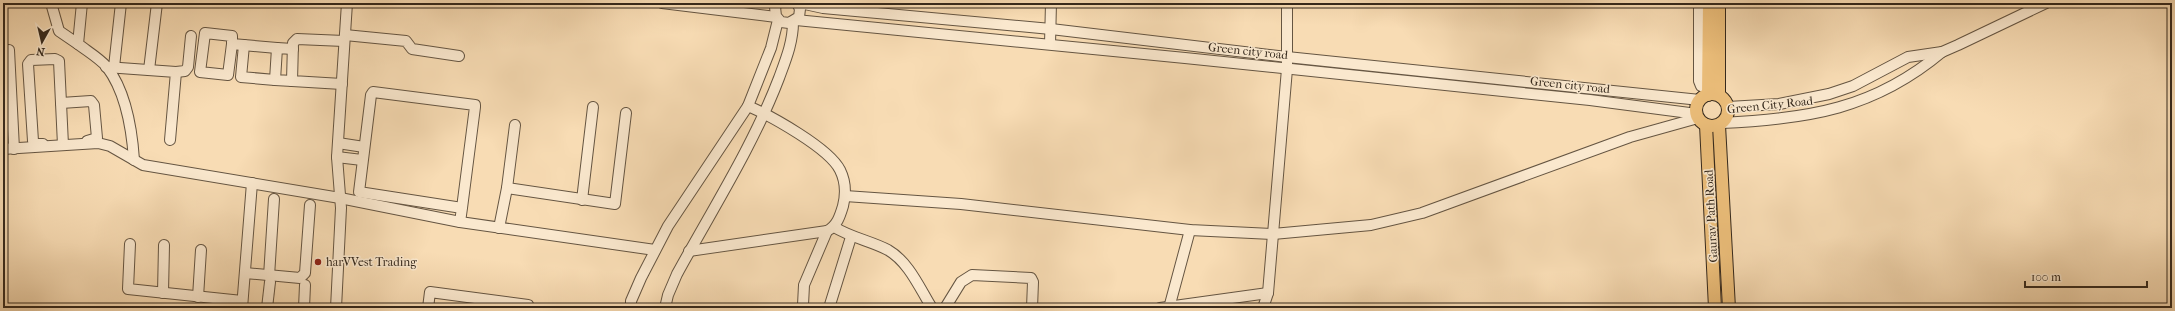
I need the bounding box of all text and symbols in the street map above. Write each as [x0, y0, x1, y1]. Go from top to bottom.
north arrow [22, 22, 62, 62]
street label: Green city road [1207, 40, 1289, 62]
text: N [35, 44, 46, 58]
street label: Green city road [1529, 74, 1611, 96]
street label: Green City Road [1726, 93, 1814, 116]
street label: Gaurav Path Road [1702, 169, 1720, 263]
place label: harVVest Trading [326, 255, 417, 269]
marker: harVVest Trading [313, 257, 323, 267]
scale bar [2025, 263, 2147, 289]
text: 100 m [2031, 270, 2061, 284]

